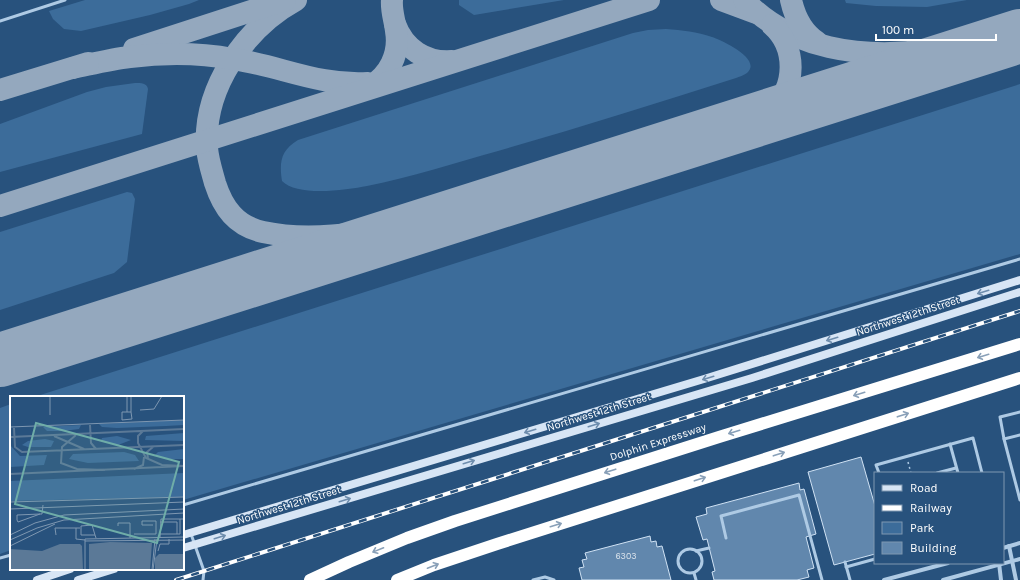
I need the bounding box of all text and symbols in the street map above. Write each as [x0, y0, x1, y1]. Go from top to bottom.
scale bar [876, 16, 996, 42]
text: 100 m [882, 23, 914, 37]
one-way arrow [976, 289, 989, 296]
street label: Northwest 12th Street [855, 293, 961, 339]
one-way arrow [826, 336, 839, 343]
one-way arrow [976, 353, 989, 360]
one-way arrow [702, 375, 715, 382]
street label: Northwest 12th Street [545, 390, 653, 434]
one-way arrow [852, 391, 865, 398]
inset map [10, 396, 184, 570]
one-way arrow [897, 410, 909, 418]
street label: Dolphin Expressway [608, 420, 708, 464]
one-way arrow [587, 421, 600, 428]
one-way arrow [523, 428, 536, 435]
one-way arrow [728, 429, 741, 436]
one-way arrow [773, 450, 786, 457]
one-way arrow [463, 458, 476, 465]
one-way arrow [604, 468, 617, 475]
legend [874, 472, 1004, 564]
one-way arrow [693, 475, 706, 482]
text: Road [910, 481, 938, 495]
street label: Northwest 12th Street [235, 483, 343, 527]
one-way arrow [338, 496, 351, 503]
text: Railway [910, 501, 952, 515]
one-way arrow [550, 521, 563, 528]
text: Park [910, 521, 935, 535]
one-way arrow [214, 533, 227, 540]
text: Building [910, 541, 957, 555]
one-way arrow [373, 546, 385, 554]
house number: 6303 [615, 551, 637, 561]
one-way arrow [427, 561, 439, 569]

